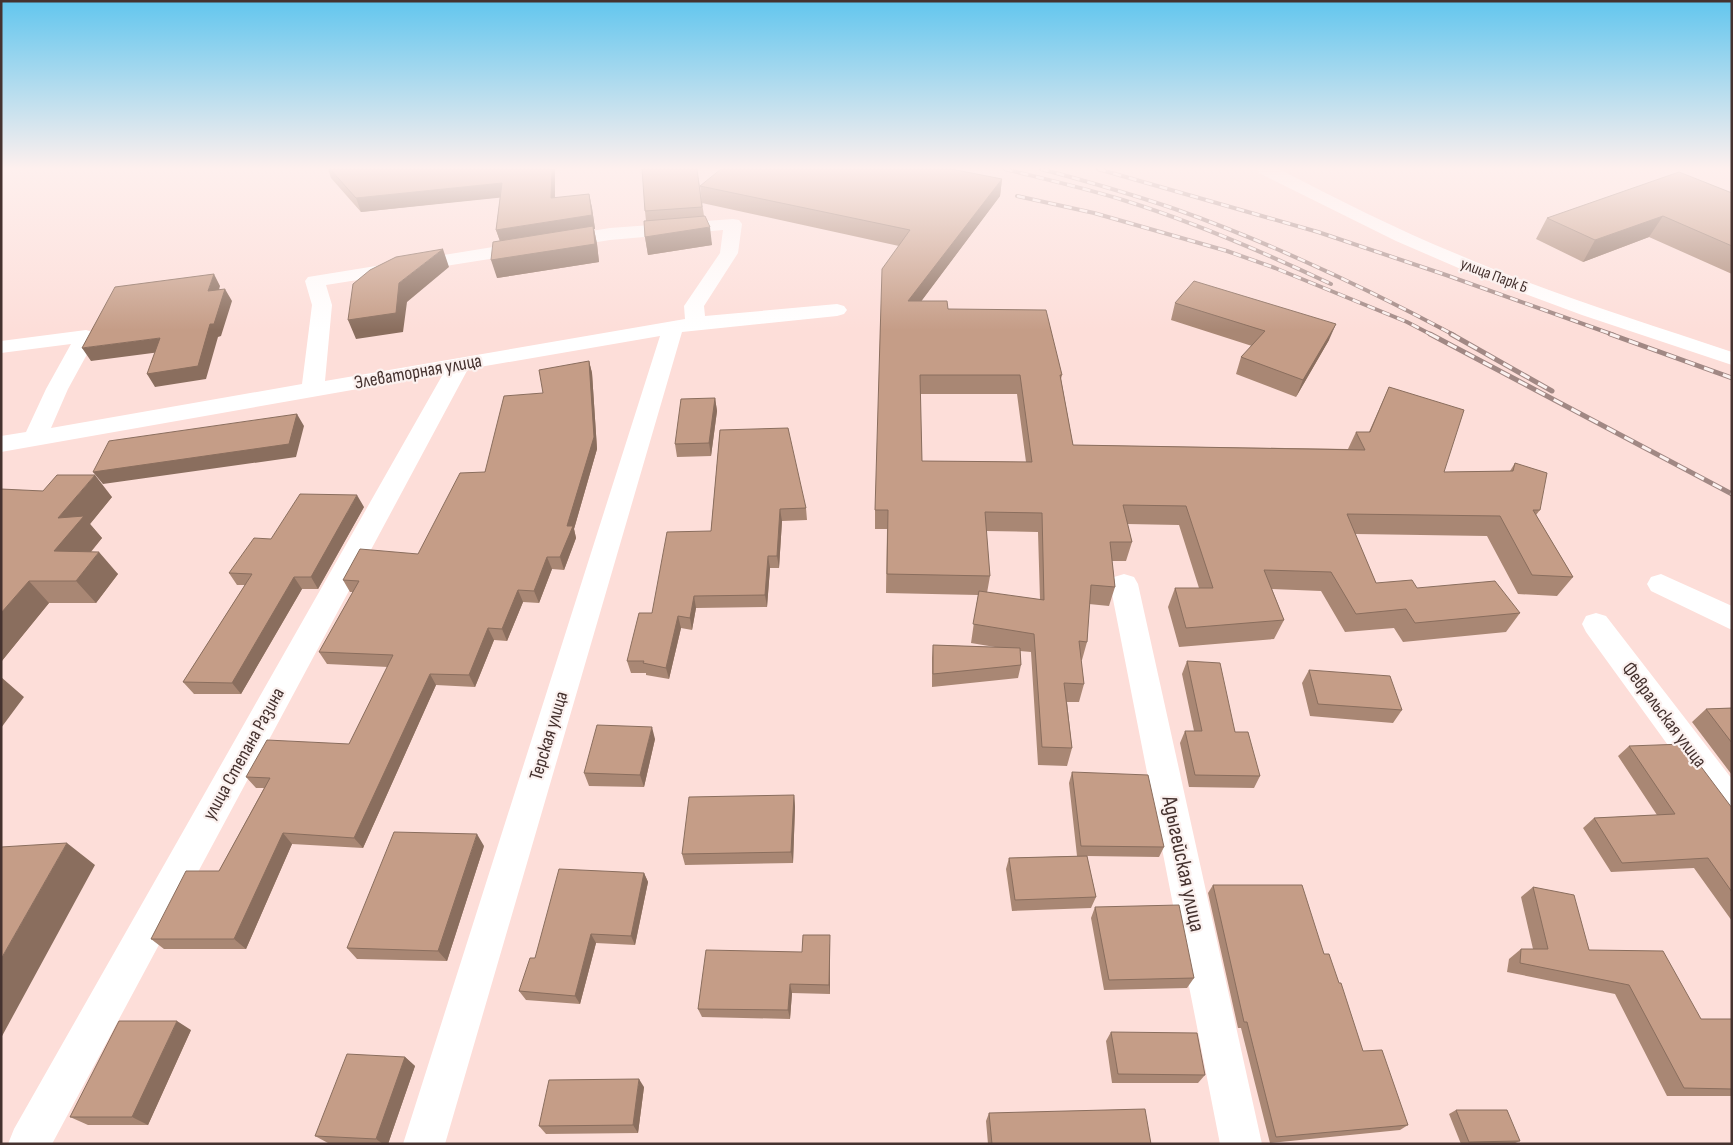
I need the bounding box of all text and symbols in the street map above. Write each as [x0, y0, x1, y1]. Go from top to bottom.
street label: улица Парк Б [1458, 255, 1530, 297]
street label: Элеваторная улица [352, 349, 484, 395]
street label: Февральская улица [1617, 658, 1711, 772]
street label: улица Степана Разина [198, 684, 290, 824]
street label: Терская улица [525, 689, 573, 783]
street label: Адыгейская улица [1155, 793, 1211, 934]

